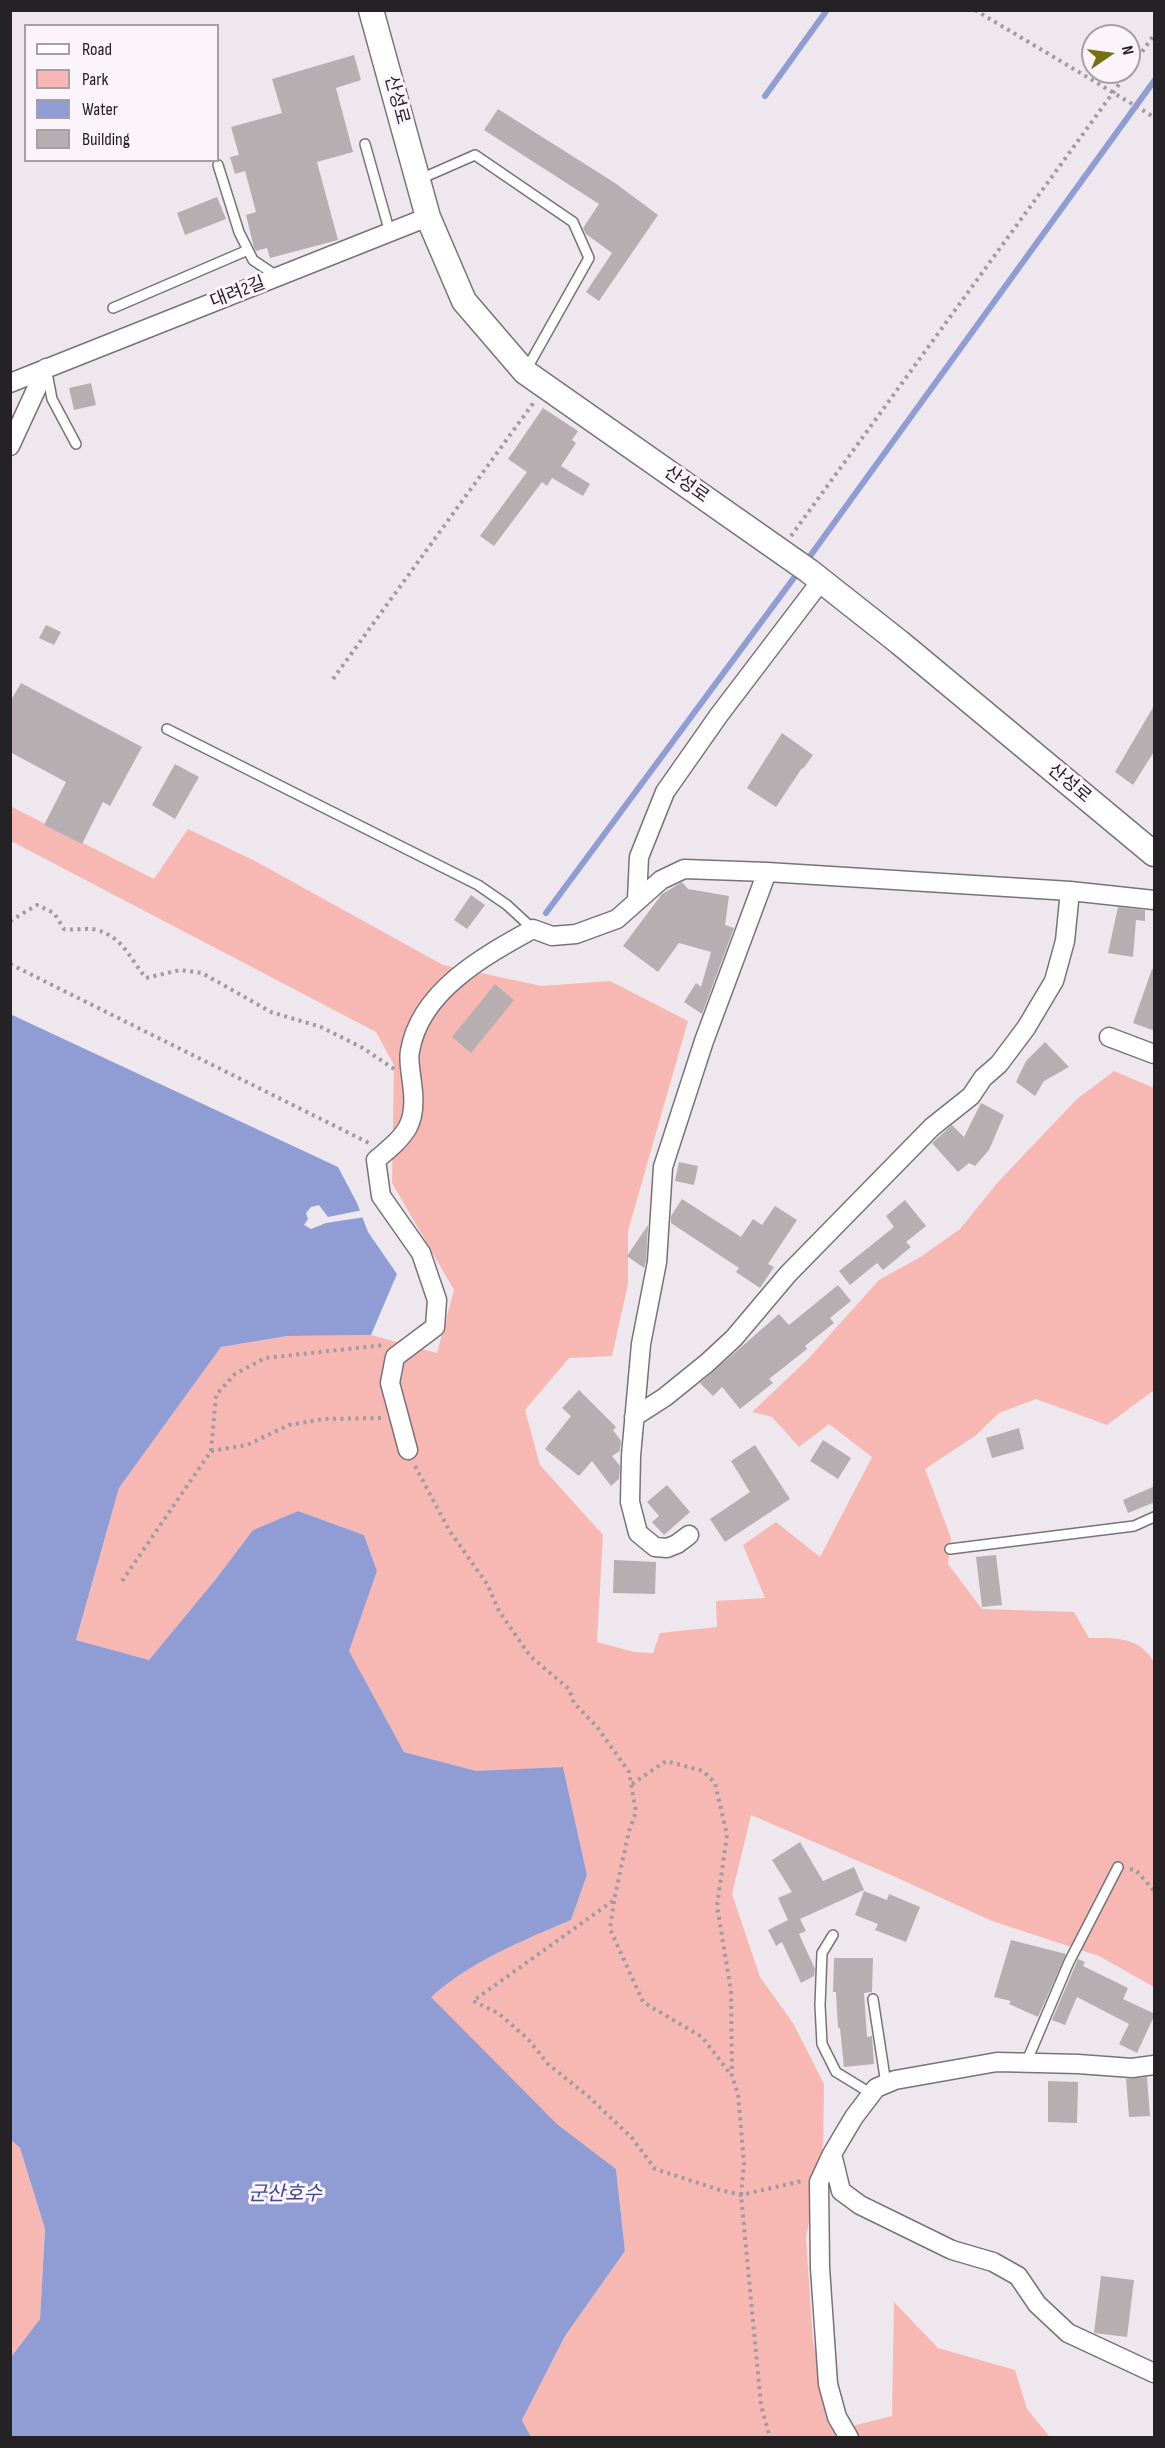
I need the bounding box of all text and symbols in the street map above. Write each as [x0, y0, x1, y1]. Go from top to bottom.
legend [24, 24, 219, 162]
north arrow [1081, 24, 1141, 84]
text: Road [82, 39, 112, 60]
text: N [1117, 44, 1137, 57]
text: Park [82, 69, 108, 90]
street label: 산성로 [379, 73, 413, 127]
text: Water [82, 99, 118, 120]
text: Building [82, 129, 130, 150]
street label: 대려2길 [207, 273, 269, 313]
street label: 산성로 [659, 462, 713, 508]
street label: 산성로 [1043, 760, 1095, 808]
water label: 군산호수 [248, 2183, 322, 2207]

